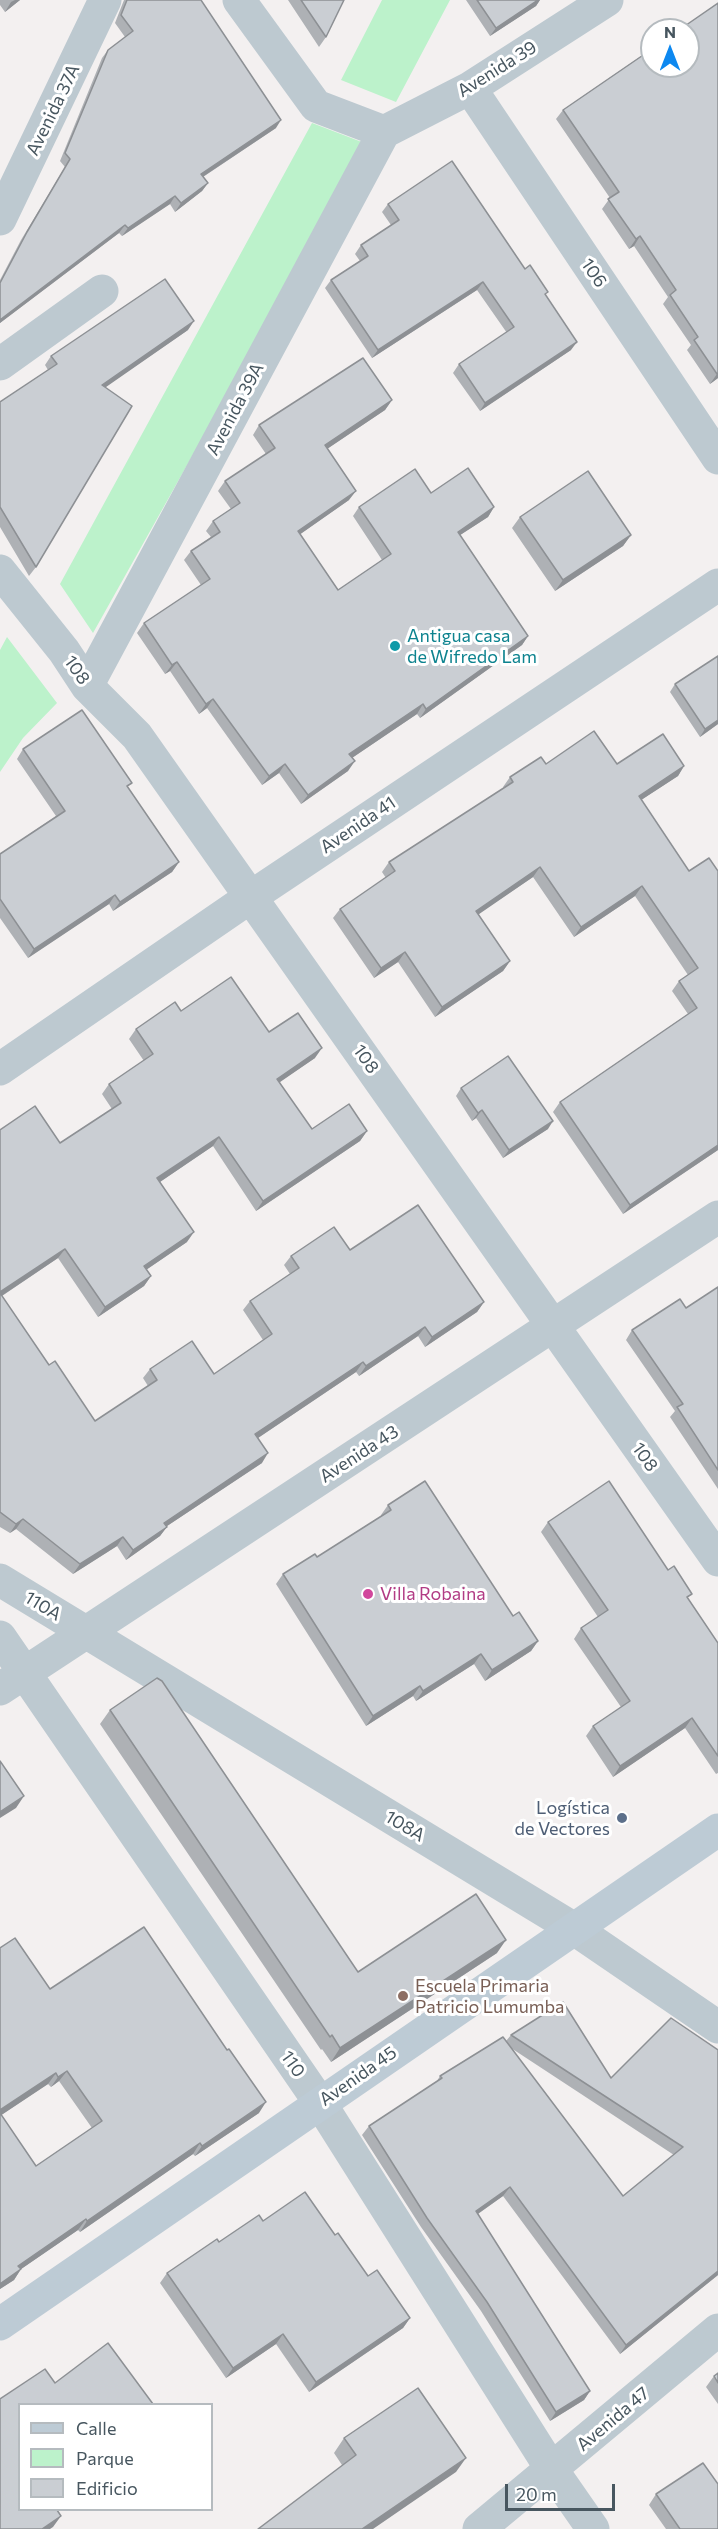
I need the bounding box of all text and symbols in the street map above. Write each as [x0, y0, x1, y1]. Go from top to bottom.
north arrow [640, 18, 700, 78]
text: N [664, 22, 676, 41]
street label: Avenida 39 [453, 36, 541, 102]
street label: Avenida 37A [22, 61, 84, 159]
street label: 106 [577, 254, 611, 292]
street label: Avenida 39A [202, 359, 268, 459]
place label: Antigua casa de Wifredo Lam [407, 625, 537, 668]
marker: Antigua casa de Wifredo Lam [388, 639, 402, 653]
street label: 108 [59, 651, 95, 689]
street label: Avenida 41 [316, 792, 400, 858]
street label: 108 [348, 1040, 384, 1078]
street label: Avenida 43 [316, 1421, 402, 1487]
street label: 108 [627, 1438, 663, 1476]
place label: Villa Robaina [380, 1583, 486, 1605]
street label: 110A [21, 1587, 65, 1625]
marker: Villa Robaina [361, 1587, 375, 1601]
place label: Logística de Vectores [515, 1797, 610, 1840]
street label: 108A [381, 1806, 429, 1846]
marker: Logística de Vectores [615, 1811, 629, 1825]
place label: Escuela Primaria Patricio Lumumba [415, 1975, 565, 2018]
marker: Escuela Primaria Patricio Lumumba [396, 1989, 410, 2003]
street label: Avenida 45 [315, 2041, 401, 2111]
street label: 110 [276, 2047, 310, 2081]
street label: Avenida 47 [572, 2382, 654, 2456]
legend [18, 2403, 213, 2511]
text: Calle [76, 2417, 116, 2439]
text: Parque [76, 2447, 134, 2469]
scale bar [508, 2472, 618, 2510]
text: Edificio [76, 2477, 138, 2499]
text: 20 m [516, 2483, 557, 2505]

